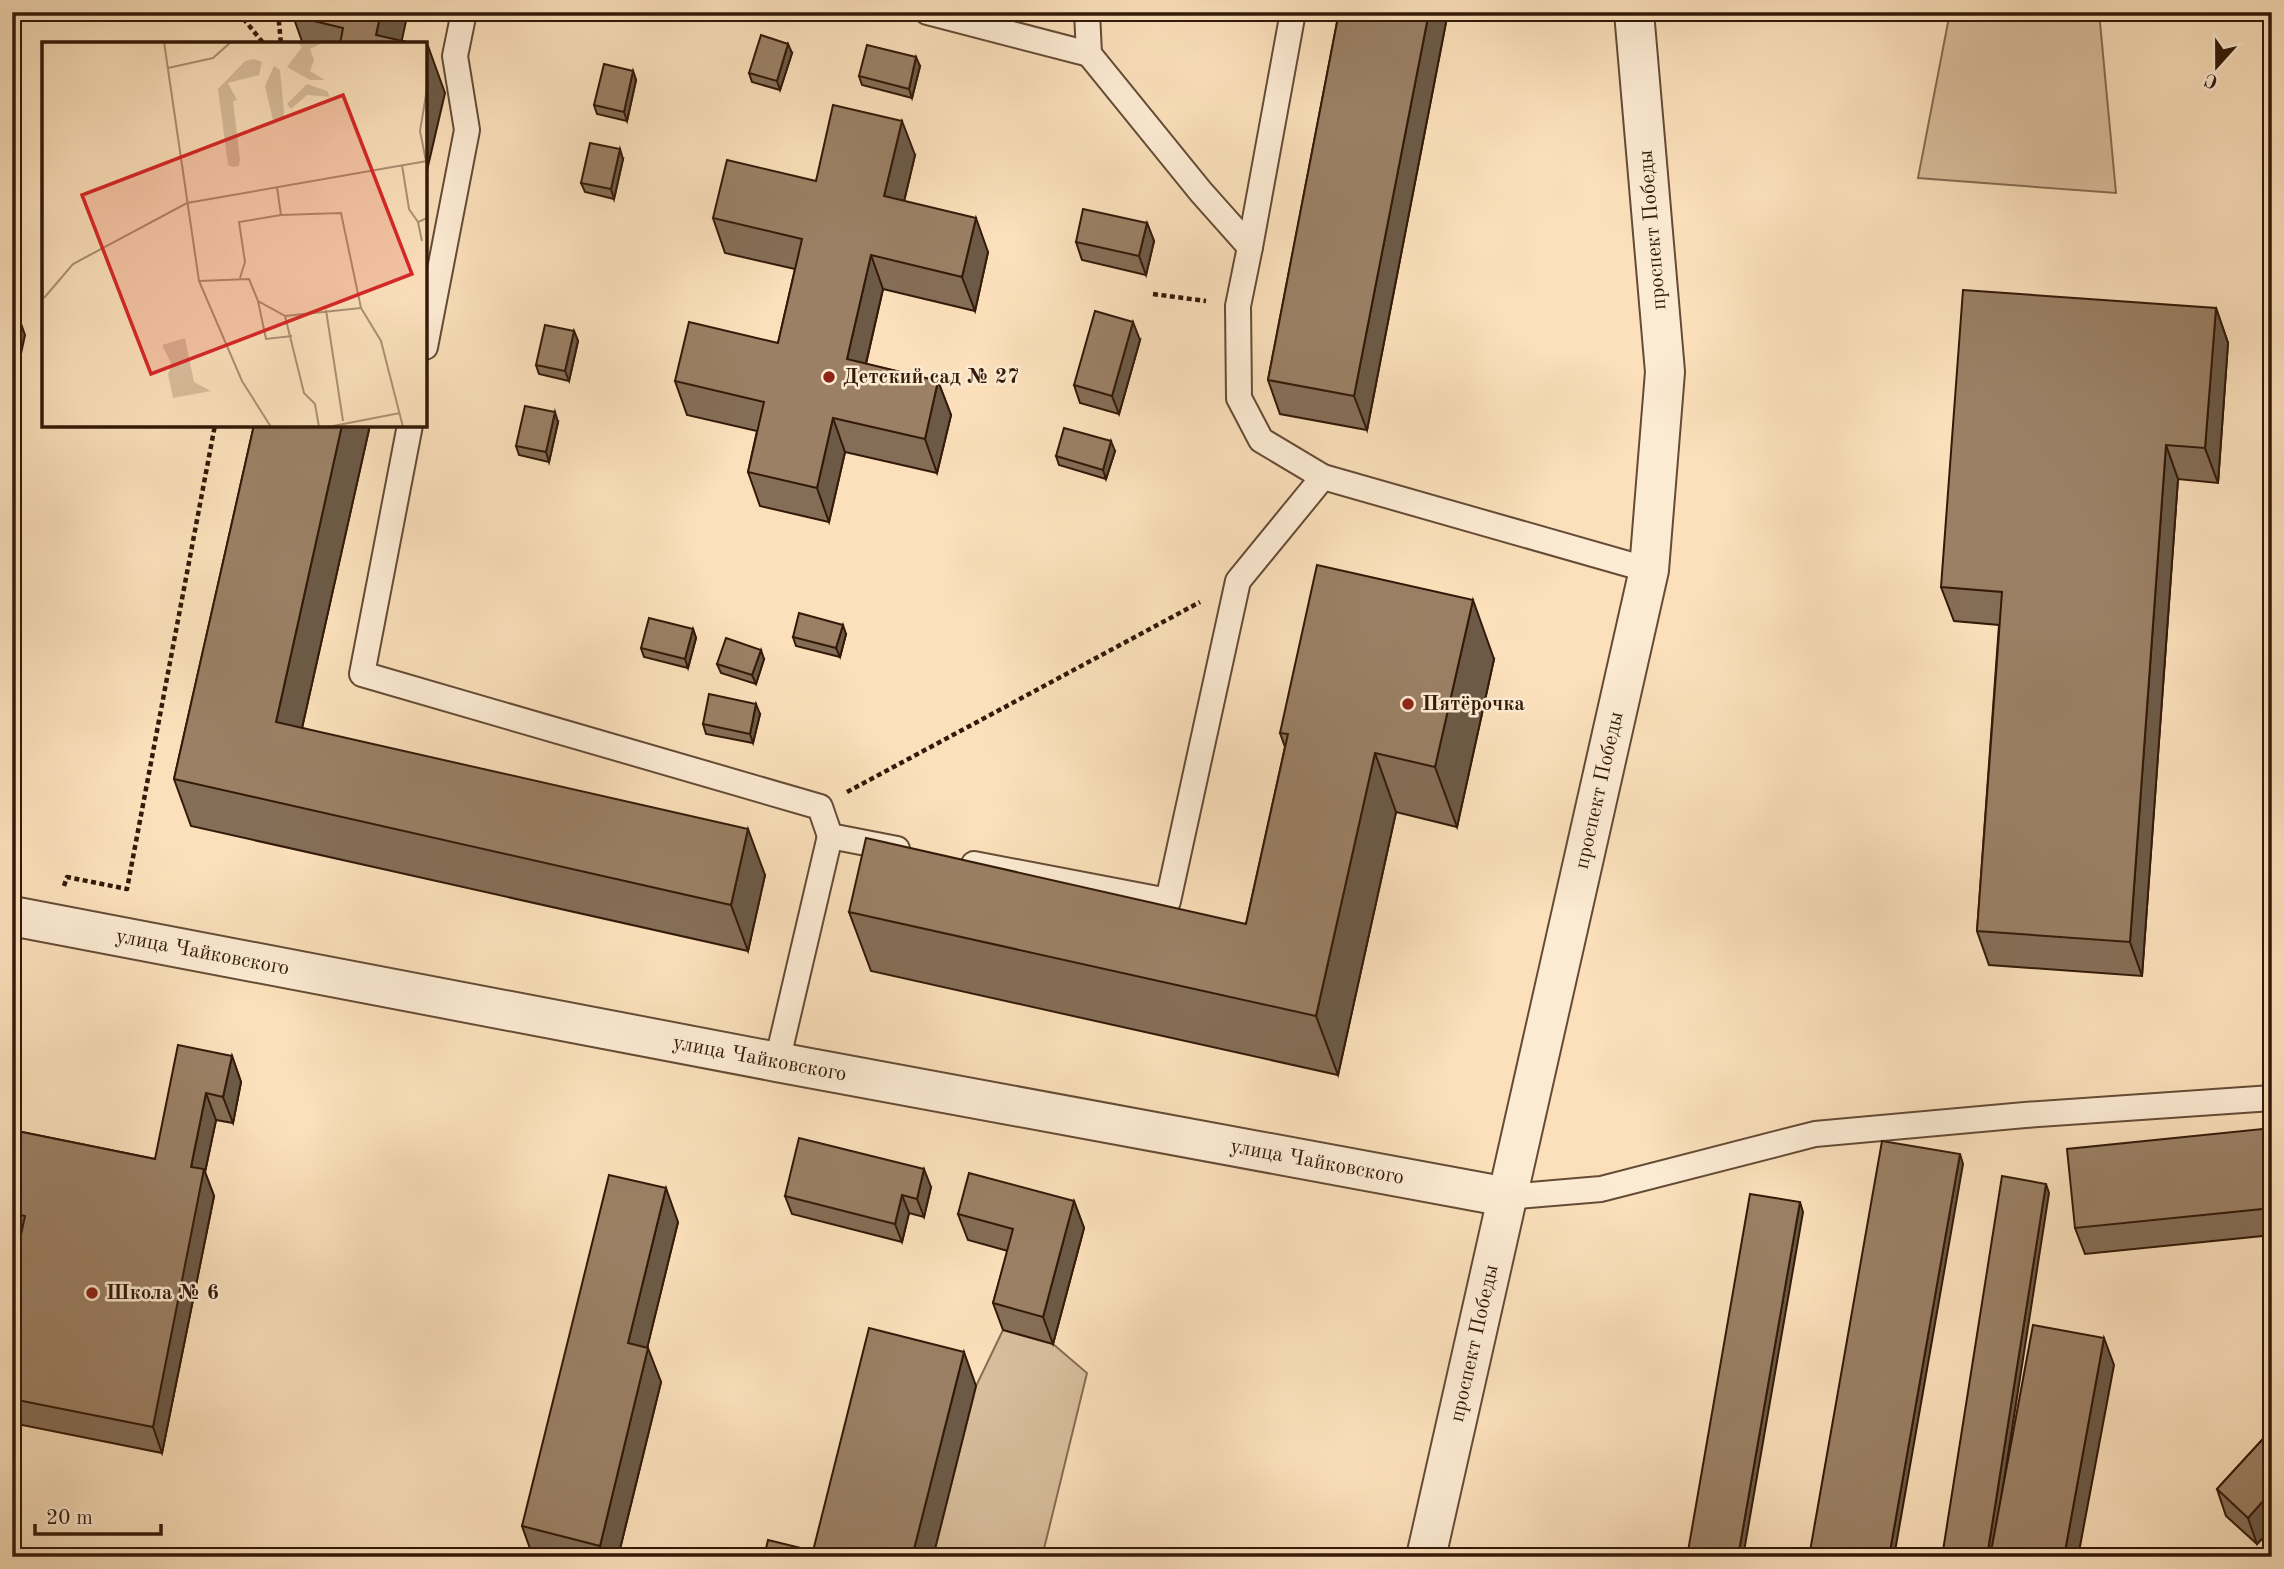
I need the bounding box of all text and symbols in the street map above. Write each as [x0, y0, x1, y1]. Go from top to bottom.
north arrow [2182, 32, 2252, 102]
inset map [42, 42, 427, 427]
text: С [2203, 68, 2221, 91]
street label: проспект Победы [1636, 149, 1670, 311]
place label: Детский сад № 27 [843, 367, 1019, 388]
marker: Детский сад № 27 [821, 369, 837, 385]
place label: Пятёрочка [1422, 694, 1525, 715]
marker: Пятёрочка [1400, 696, 1416, 712]
street label: проспект Победы [1571, 709, 1627, 871]
street label: улица Чайковского [114, 926, 291, 979]
street label: улица Чайковского [671, 1032, 848, 1085]
street label: улица Чайковского [1228, 1136, 1406, 1188]
street label: проспект Победы [1446, 1263, 1502, 1424]
place label: Школа № 6 [106, 1283, 219, 1304]
marker: Школа № 6 [84, 1285, 100, 1301]
scale bar [35, 1492, 161, 1536]
text: 20 m [46, 1508, 93, 1529]

